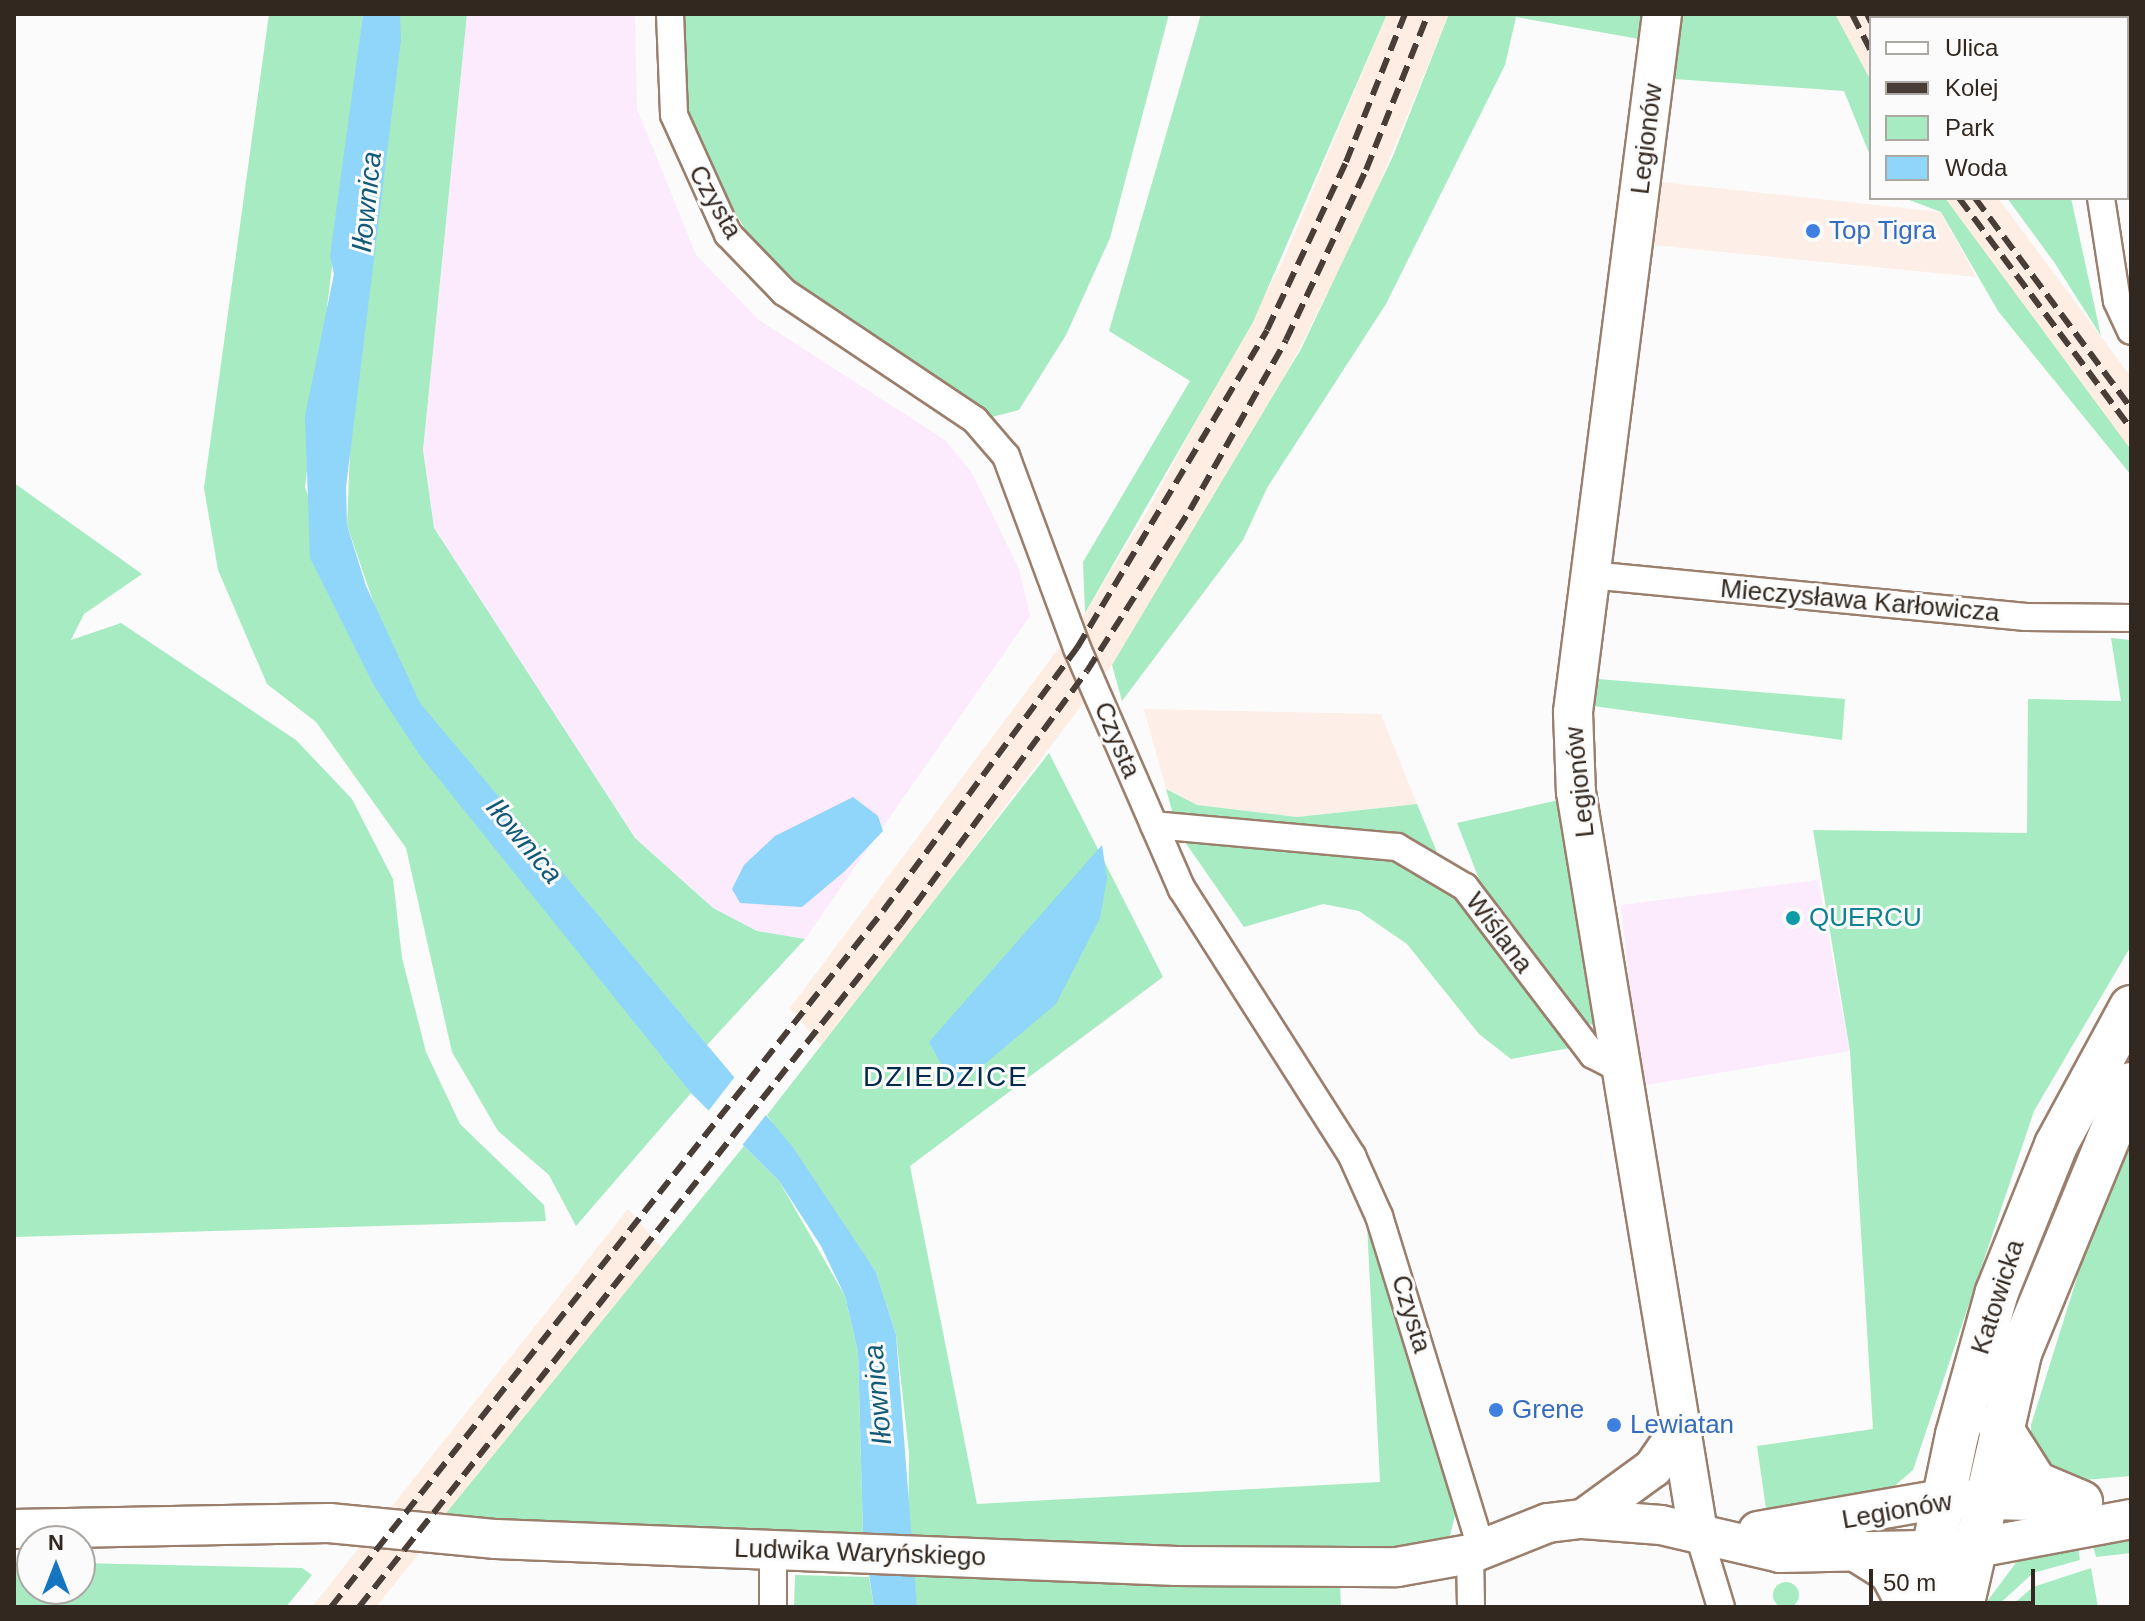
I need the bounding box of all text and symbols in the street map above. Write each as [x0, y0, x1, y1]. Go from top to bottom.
legend [1869, 16, 2129, 200]
text: Ulica [1945, 34, 1998, 61]
text: Kolej [1945, 74, 1998, 101]
street label: Legionów [1625, 82, 1669, 196]
text: Park [1945, 114, 1994, 141]
water label: Iłownica [345, 150, 389, 254]
text: Woda [1945, 154, 2007, 181]
street label: Czysta [682, 160, 748, 244]
place label: Top Tigra [1829, 215, 1936, 247]
marker: Top Tigra [1804, 222, 1822, 240]
street label: Mieczysława Karłowicza [1719, 573, 2001, 629]
street label: Czysta [1087, 697, 1147, 783]
street label: Legionów [1559, 725, 1601, 839]
water label: Iłownica [479, 791, 569, 891]
street label: Wiślana [1459, 887, 1539, 979]
place label: QUERCU [1809, 902, 1922, 934]
marker: QUERCU [1784, 909, 1802, 927]
district label: DZIEDZICE [863, 1060, 1029, 1094]
street label: Katowicka [1965, 1236, 2031, 1358]
street label: Czysta [1384, 1271, 1438, 1357]
water label: Iłownica [857, 1343, 899, 1447]
place label: Grene [1512, 1394, 1584, 1426]
marker: Grene [1487, 1401, 1505, 1419]
place label: Lewiatan [1630, 1409, 1734, 1441]
marker: Lewiatan [1605, 1416, 1623, 1434]
street label: Legionów [1839, 1486, 1955, 1536]
north arrow [16, 1525, 96, 1605]
text: N [48, 1530, 64, 1555]
street label: Ludwika Waryńskiego [734, 1533, 986, 1573]
scale bar [1873, 1553, 2039, 1603]
text: 50 m [1883, 1569, 1936, 1596]

